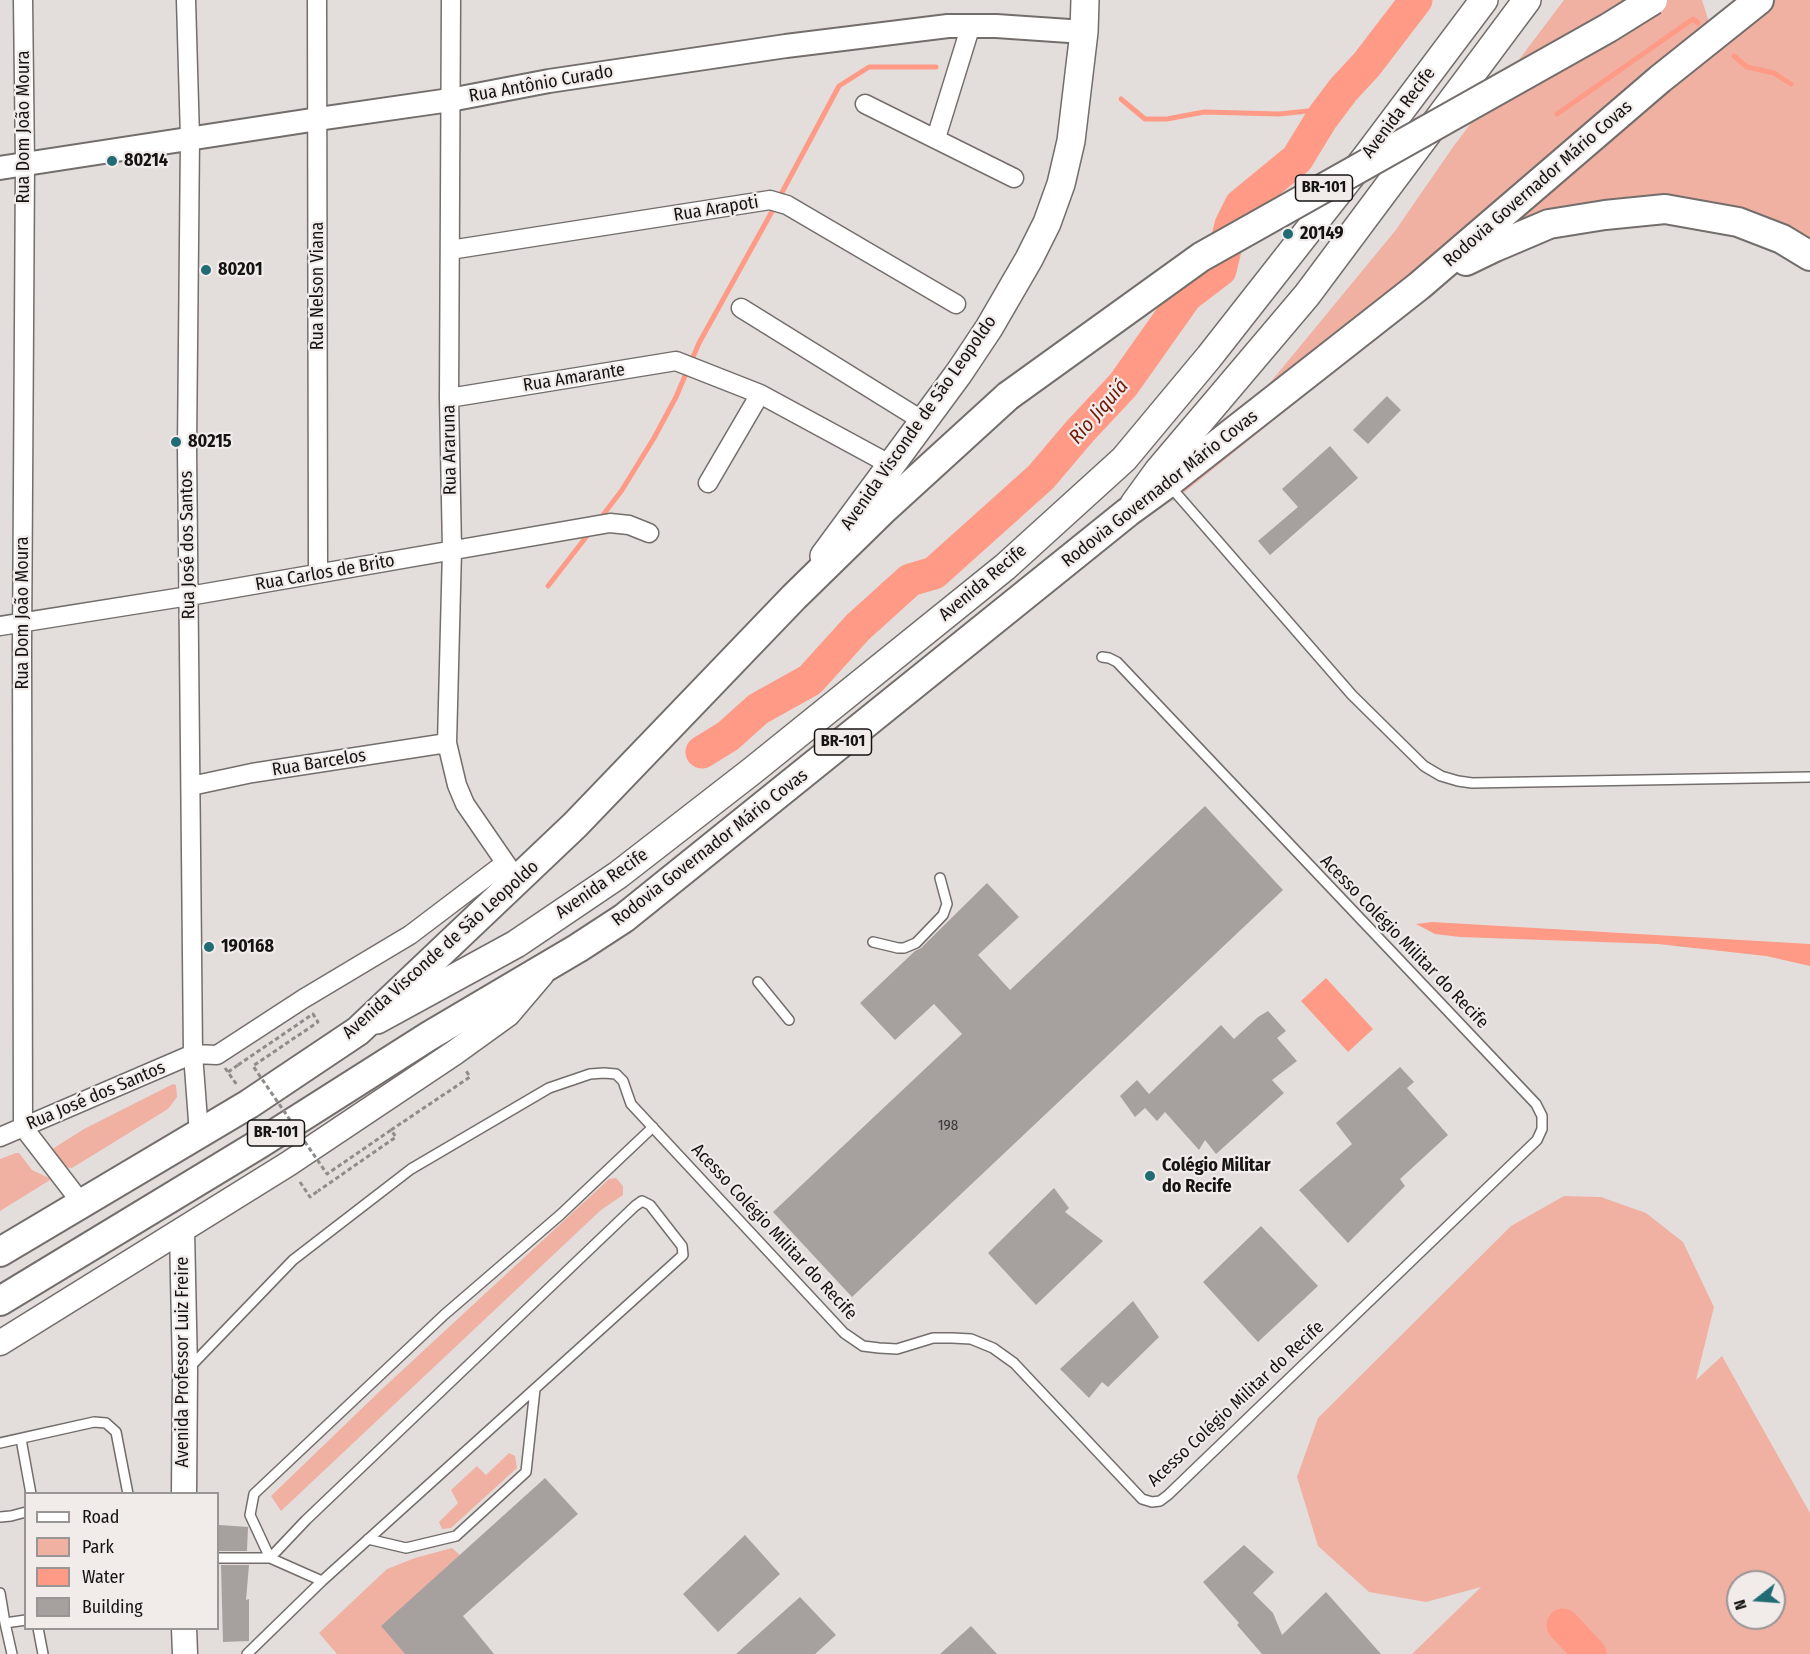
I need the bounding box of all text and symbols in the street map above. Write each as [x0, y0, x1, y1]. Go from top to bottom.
street label: Rua Dom João Moura [13, 50, 35, 204]
street label: Rua Antônio Curado [467, 61, 615, 107]
street label: Avenida Recife [1358, 63, 1440, 163]
street label: Rodovia Governador Mário Covas [1439, 96, 1637, 272]
place label: 80214 [124, 150, 168, 172]
marker: 80214 [105, 154, 119, 168]
road number: BR-101 [1296, 175, 1352, 201]
street label: Rua Arapoti [672, 192, 760, 226]
street label: Rua Nelson Viana [307, 222, 329, 350]
place label: 20149 [1300, 223, 1344, 245]
marker: 20149 [1281, 227, 1295, 241]
place label: 80201 [218, 259, 263, 281]
marker: 80201 [199, 263, 213, 277]
street label: Avenida Visconde de São Leopoldo [837, 312, 1001, 534]
street label: Rua Amarante [521, 359, 627, 397]
water label: Rio Jiquiá [1064, 375, 1134, 449]
street label: Rua Araruna [438, 405, 462, 495]
street label: Rodovia Governador Mário Covas [1058, 406, 1262, 572]
place label: 80215 [188, 431, 232, 453]
marker: 80215 [169, 435, 183, 449]
street label: Rua José dos Santos [176, 471, 200, 619]
street label: Rua Dom João Moura [12, 536, 34, 690]
street label: Avenida Recife [935, 540, 1031, 626]
street label: Rua Carlos de Brito [254, 550, 396, 596]
road number: BR-101 [814, 729, 872, 755]
street label: Rua Barcelos [271, 745, 367, 781]
street label: Rodovia Governador Mário Covas [608, 765, 812, 931]
street label: Avenida Recife [552, 844, 652, 924]
street label: Acesso Colégio Militar do Recife [1315, 851, 1493, 1033]
street label: Avenida Visconde de São Leopoldo [338, 856, 544, 1044]
place label: 190168 [221, 936, 274, 958]
marker: 190168 [202, 940, 216, 954]
street label: Rua José dos Santos [23, 1057, 169, 1135]
house number: 198 [938, 1117, 958, 1135]
road number: BR-101 [248, 1120, 304, 1146]
street label: Acesso Colégio Militar do Recife [687, 1139, 861, 1325]
place label: Colégio Militar do Recife [1162, 1155, 1270, 1198]
marker: Colégio Militar do Recife [1143, 1169, 1157, 1183]
street label: Avenida Professor Luiz Freire [172, 1257, 194, 1467]
street label: Acesso Colégio Militar do Recife [1143, 1317, 1329, 1491]
legend [24, 1492, 219, 1630]
text: Road [82, 1506, 119, 1528]
text: Park [82, 1536, 114, 1558]
text: Water [82, 1566, 125, 1588]
north arrow [1726, 1570, 1786, 1630]
text: Building [82, 1596, 143, 1618]
text: N [1730, 1597, 1751, 1612]

